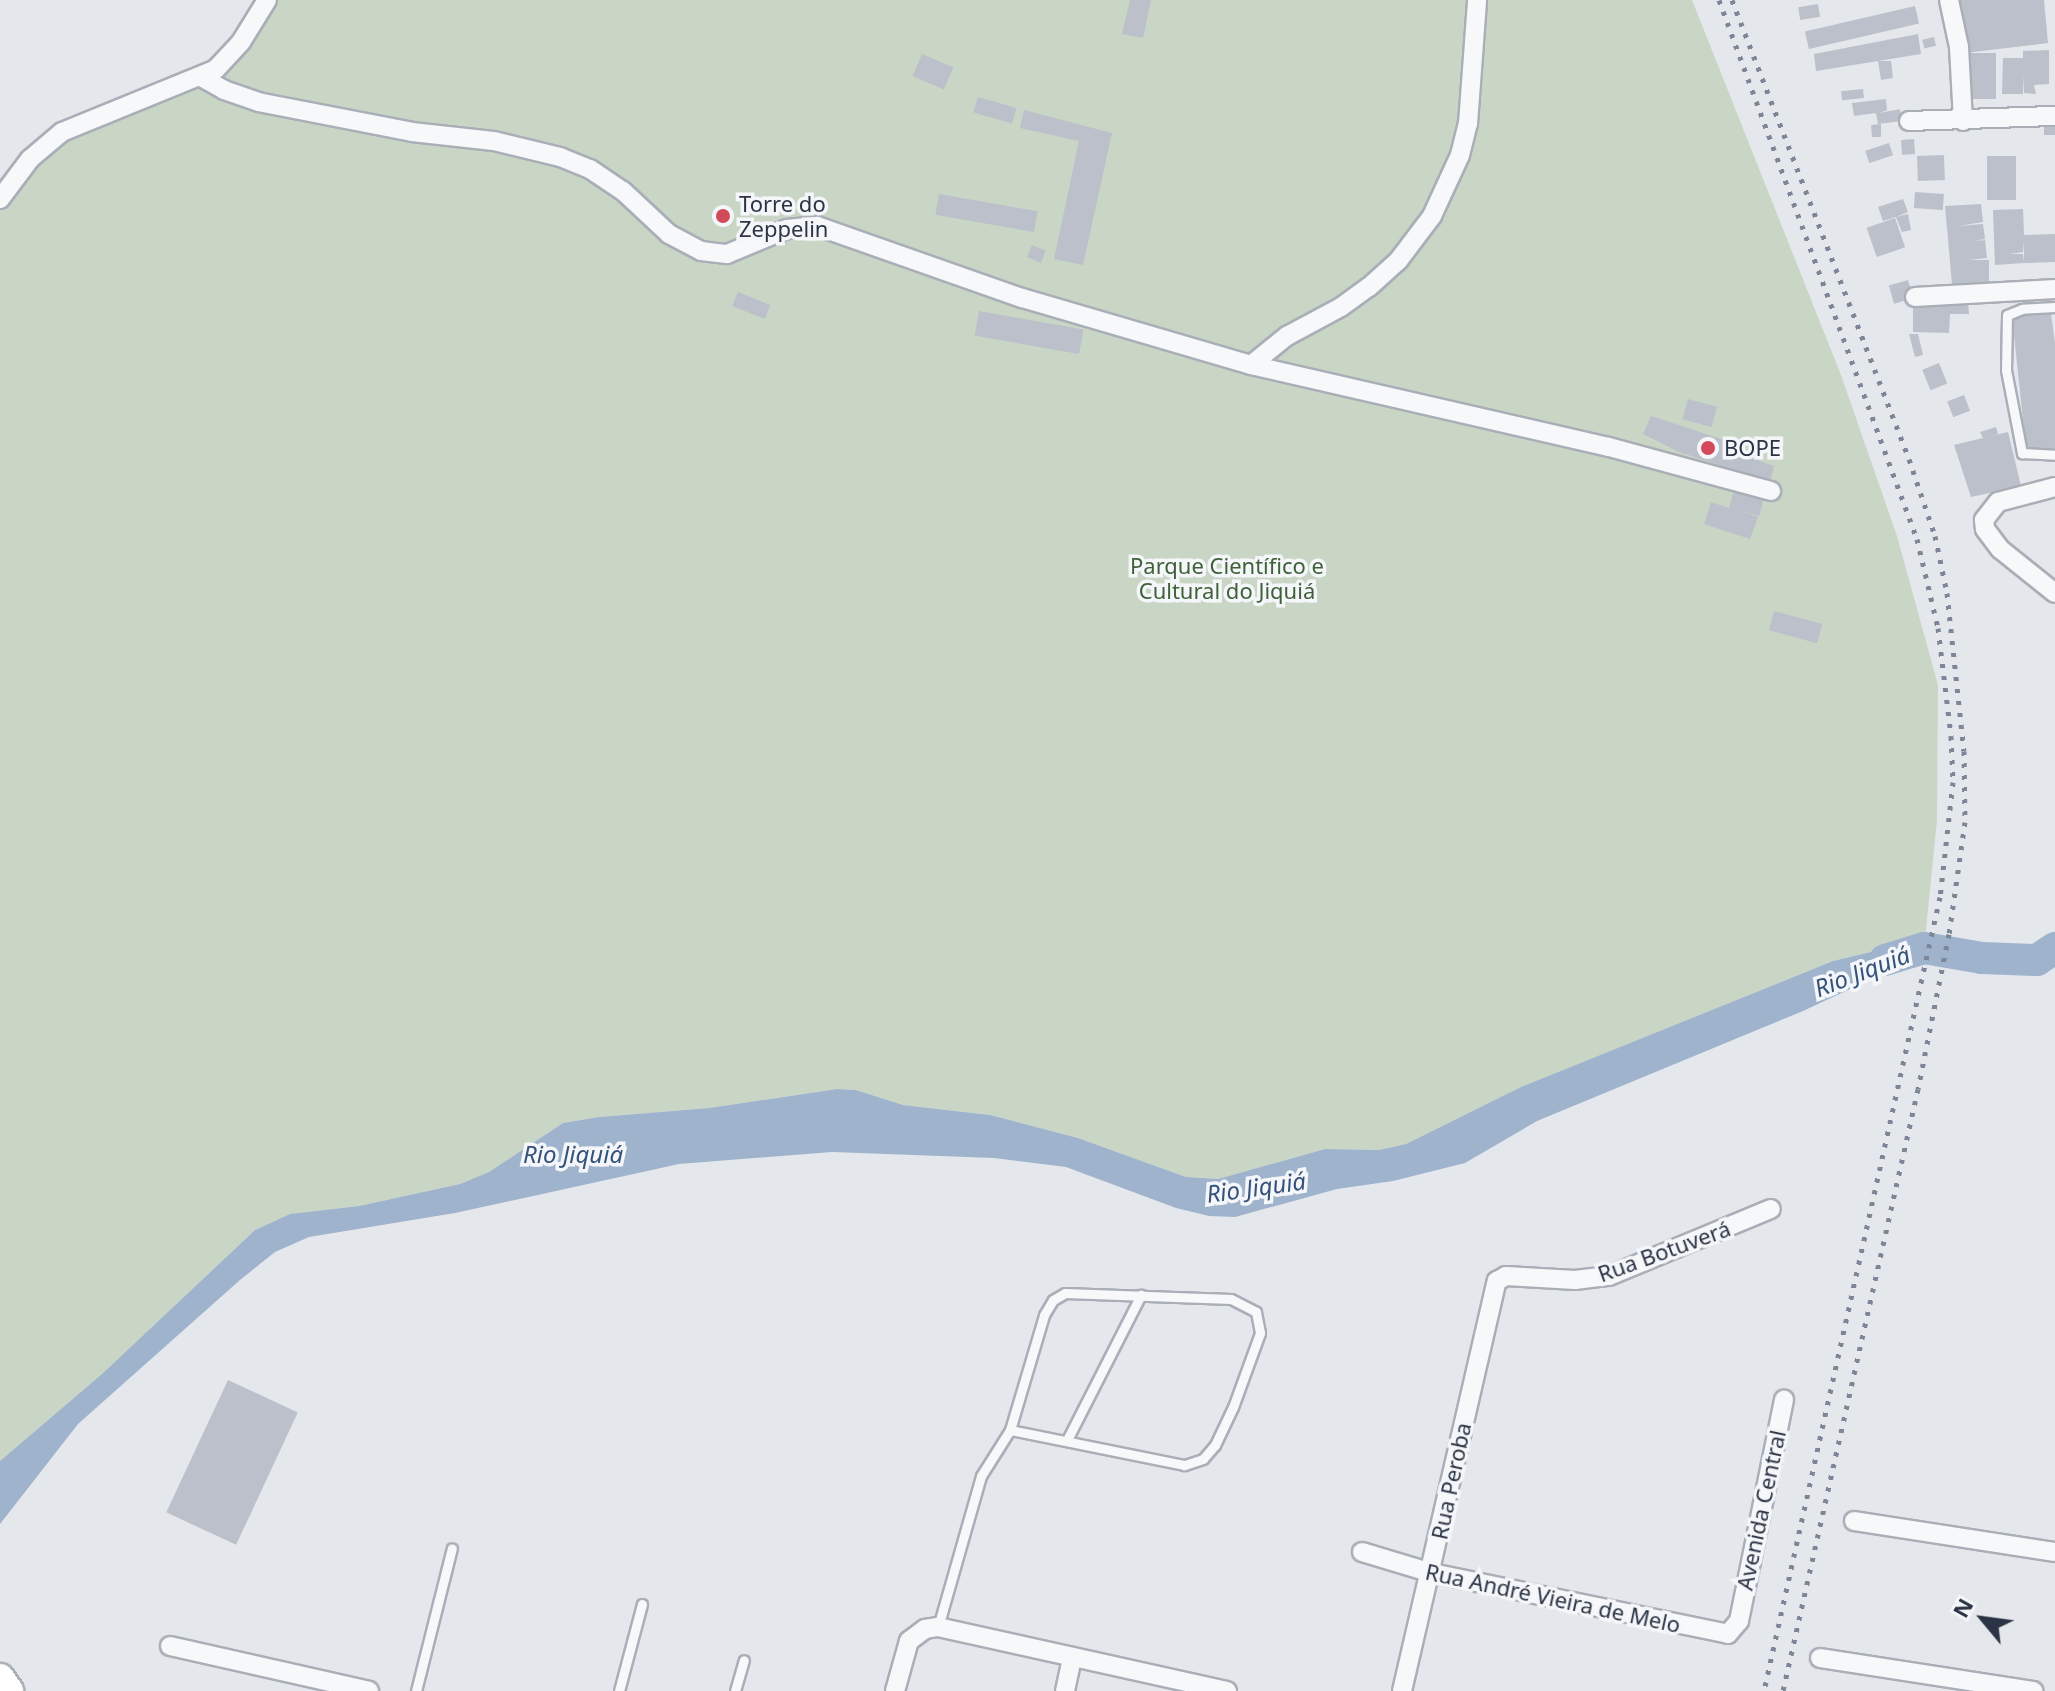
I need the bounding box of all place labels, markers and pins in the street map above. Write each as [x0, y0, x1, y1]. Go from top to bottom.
place label: Torre do Zeppelin [739, 190, 828, 242]
marker: Torre do Zeppelin [714, 207, 732, 225]
place label: BOPE [1724, 435, 1781, 461]
marker: BOPE [1699, 439, 1717, 457]

